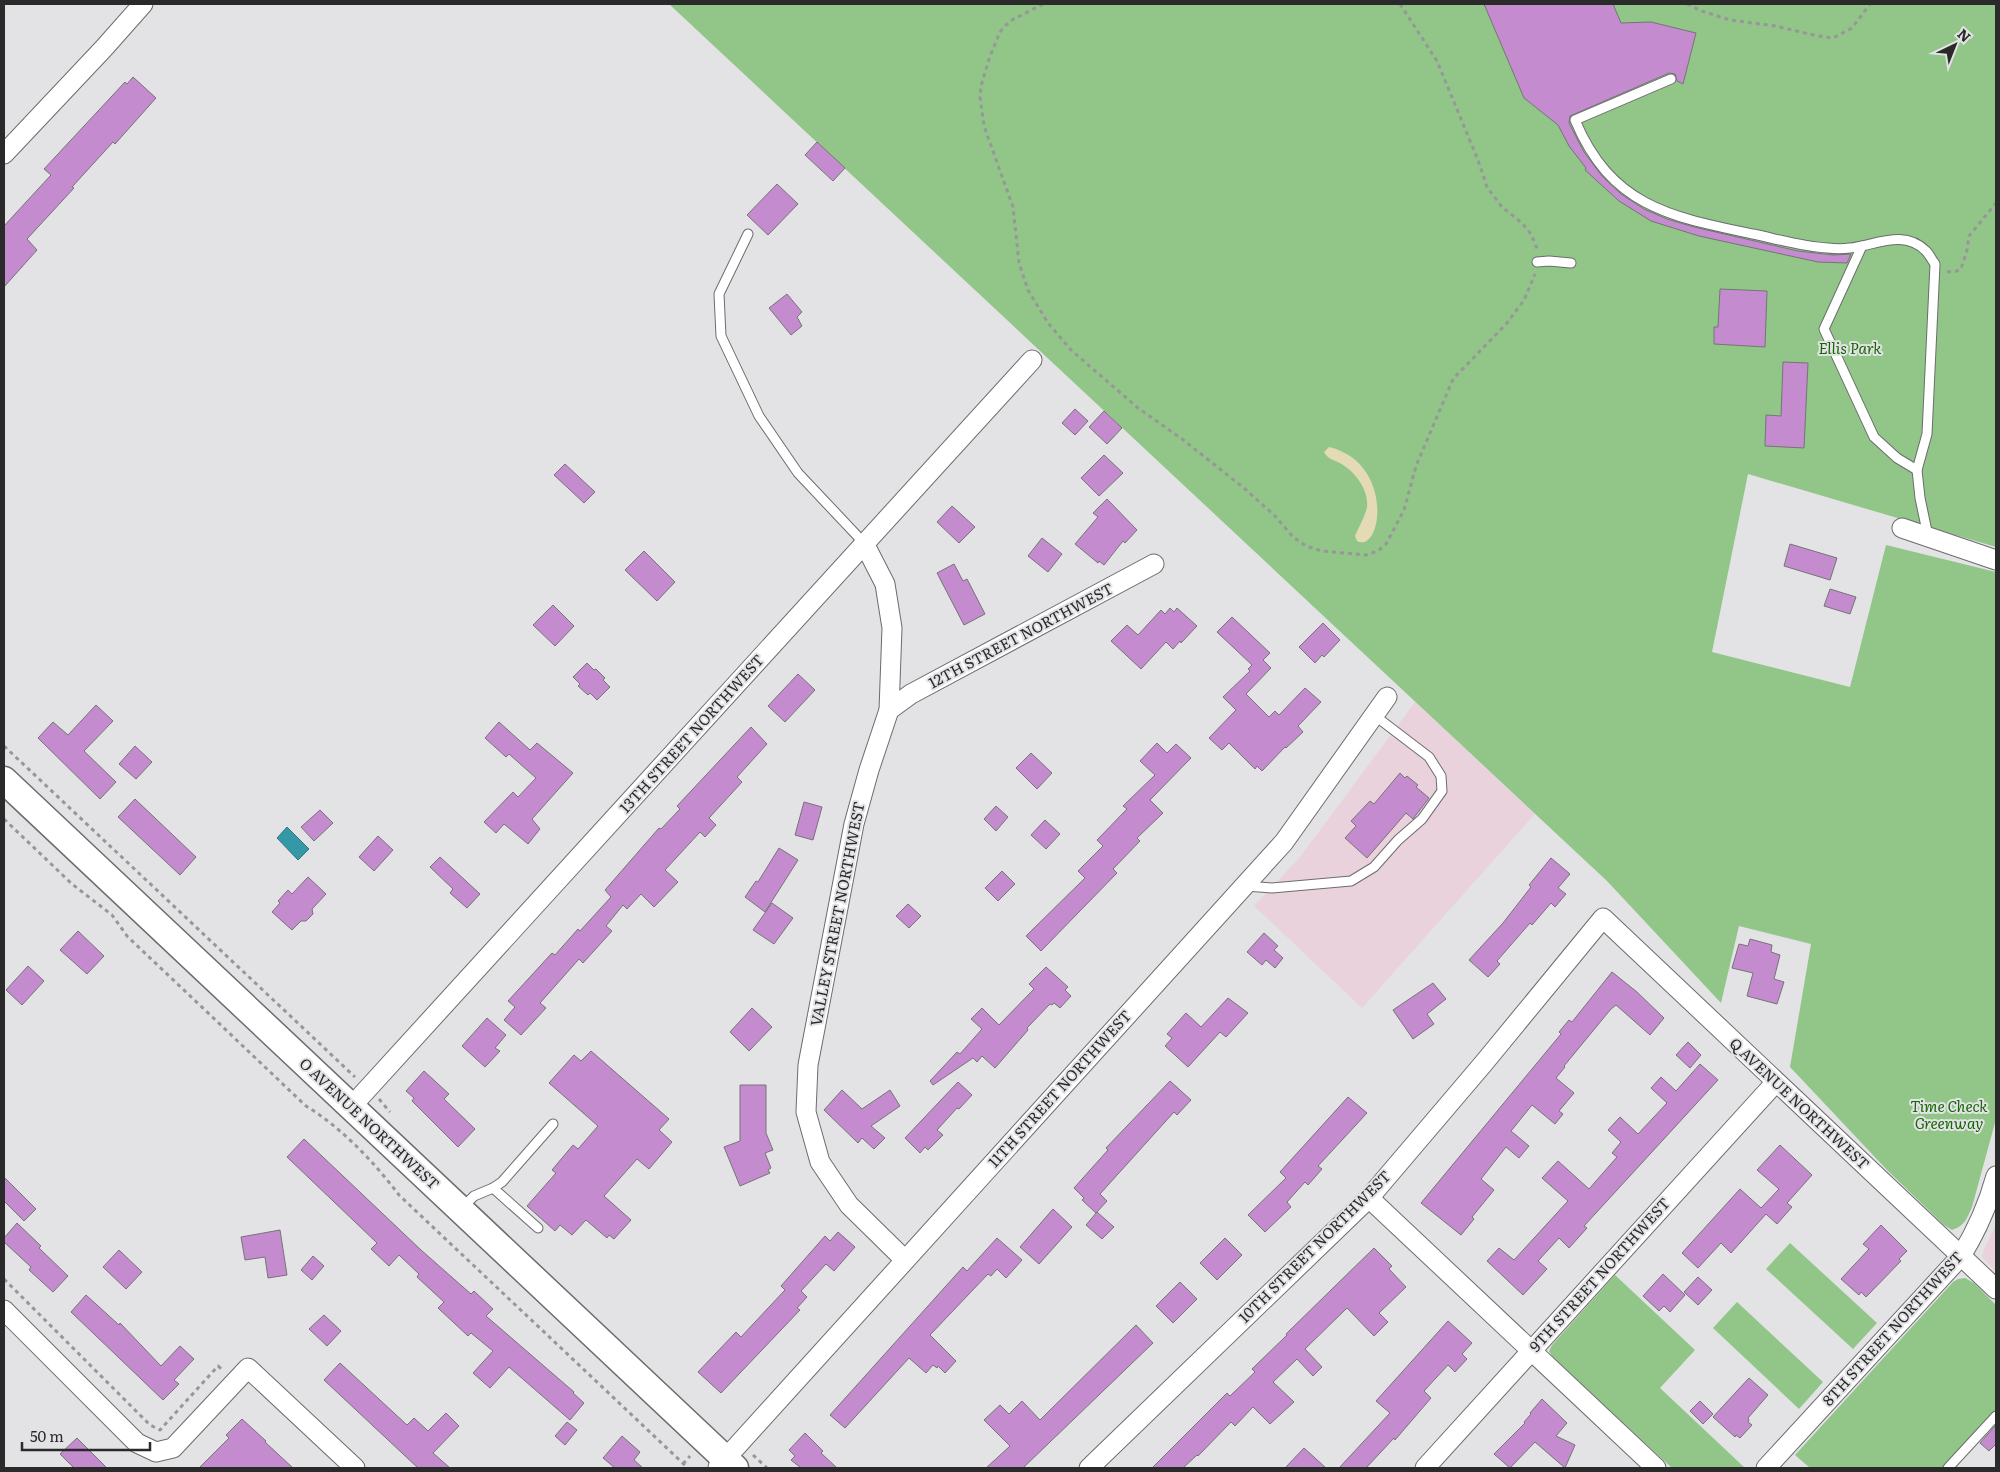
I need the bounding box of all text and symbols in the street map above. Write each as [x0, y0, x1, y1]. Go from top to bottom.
north arrow [1930, 20, 1980, 70]
text: N [1953, 23, 1976, 46]
park label: Ellis Park [1818, 336, 1882, 359]
street label: 12TH STREET NORTHWEST [924, 576, 1117, 693]
street label: 13TH STREET NORTHWEST [613, 648, 769, 818]
street label: VALLEY STREET NORTHWEST [803, 799, 870, 1028]
street label: 11TH STREET NORTHWEST [982, 1004, 1136, 1172]
street label: Q AVENUE NORTHWEST [1725, 1032, 1875, 1174]
street label: O AVENUE NORTHWEST [295, 1052, 445, 1194]
park label: Time Check Greenway [1911, 1094, 1988, 1134]
street label: 10TH STREET NORTHWEST [1232, 1164, 1395, 1327]
street label: 9TH STREET NORTHWEST [1523, 1192, 1675, 1356]
street label: 8TH STREET NORTHWEST [1816, 1246, 1968, 1410]
scale bar [22, 1420, 150, 1452]
text: 50 m [30, 1424, 64, 1447]

